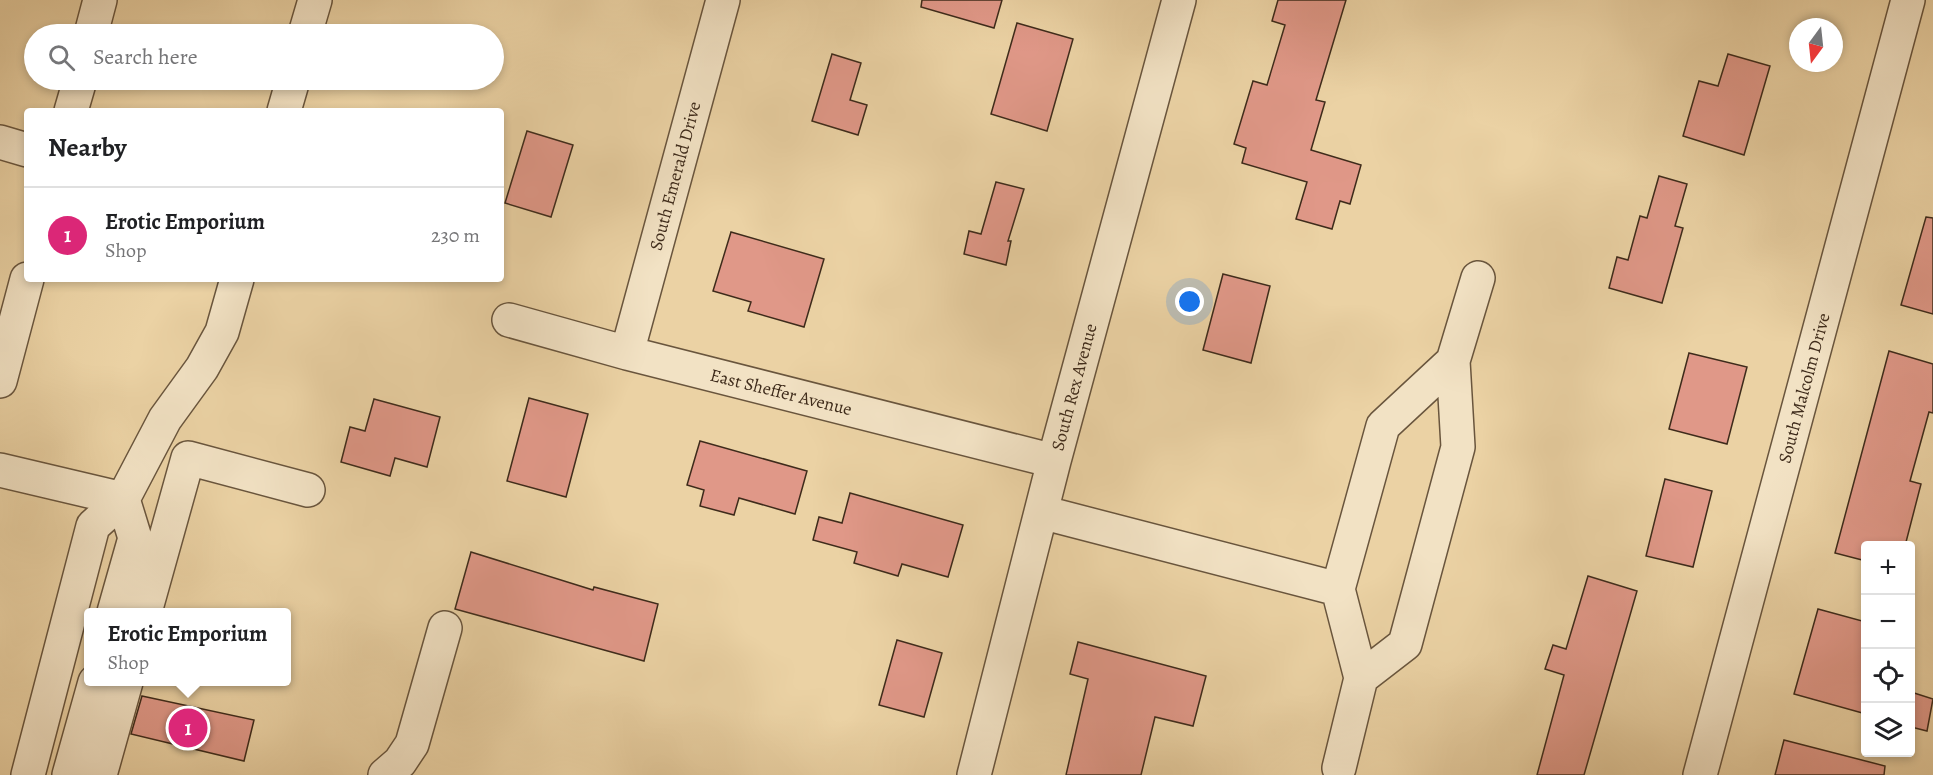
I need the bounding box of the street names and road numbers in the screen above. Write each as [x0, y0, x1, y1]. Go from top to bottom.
street label: South Emerald Drive [644, 99, 706, 253]
street label: South Malcolm Drive [1772, 310, 1836, 466]
street label: South Rex Avenue [1045, 321, 1103, 453]
street label: East Sheffer Avenue [707, 363, 855, 421]

